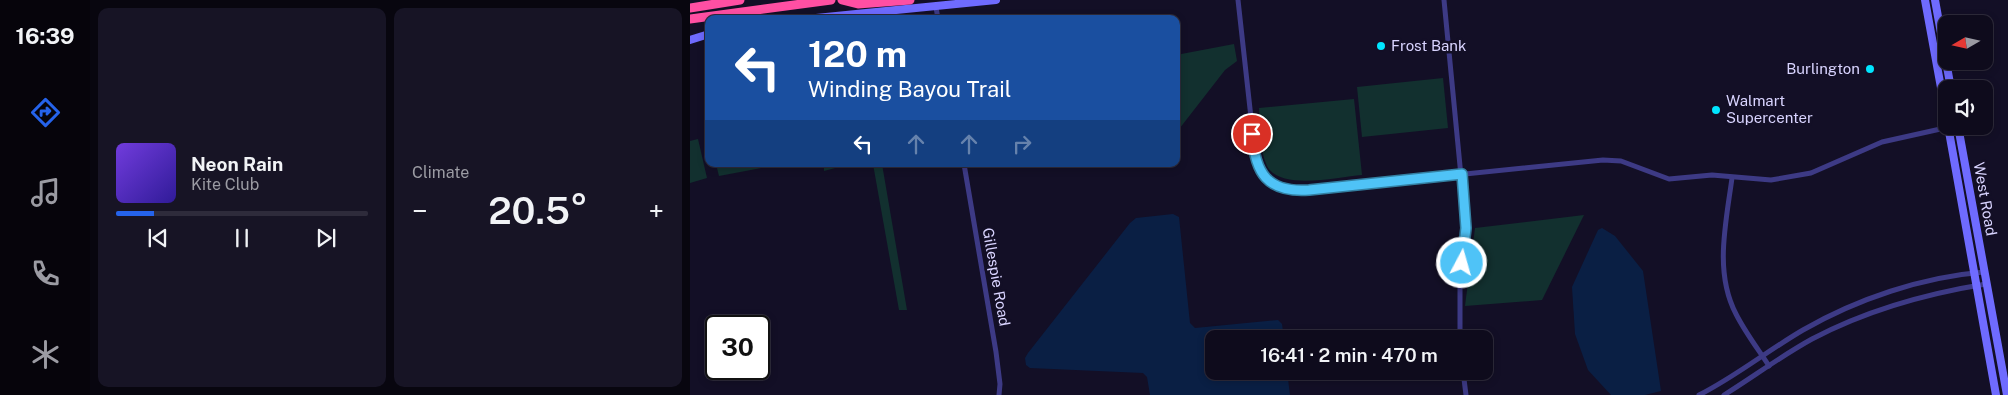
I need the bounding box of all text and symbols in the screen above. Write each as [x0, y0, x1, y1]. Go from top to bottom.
north arrow [1938, 15, 1992, 70]
map controls [1938, 15, 1993, 135]
text: 16:39 [16, 23, 74, 49]
text: 120 m [808, 34, 907, 75]
icon: left [725, 35, 790, 100]
place label: Frost Bank [1391, 37, 1466, 54]
marker: Frost Bank [1375, 40, 1387, 52]
place label: Burlington [1786, 60, 1860, 77]
marker: Burlington [1864, 63, 1876, 75]
text: Winding Bayou Trail [808, 76, 1011, 102]
button: sound [1938, 80, 1993, 135]
place label: Walmart Supercenter [1726, 92, 1813, 126]
icon: directions [28, 95, 63, 130]
marker: Walmart Supercenter [1710, 104, 1722, 116]
pin [1231, 113, 1273, 155]
icon: arrive [1238, 120, 1266, 148]
icon: left [849, 130, 877, 158]
icon: ahead [902, 130, 930, 158]
icon: ahead [955, 130, 983, 158]
icon: right [1008, 130, 1036, 158]
text: Neon Rain [191, 153, 283, 175]
street label: West Road [1971, 161, 2000, 237]
text: Climate [412, 163, 469, 182]
icon: music [28, 175, 63, 210]
text: Kite Club [191, 175, 259, 194]
text: 20.5° [488, 188, 588, 233]
text: − [412, 194, 428, 227]
text: + [648, 194, 664, 227]
icon: previous [144, 224, 172, 252]
icon: pause [228, 224, 256, 252]
icon: next [312, 224, 340, 252]
street label: Gillespie Road [979, 226, 1014, 327]
position arrow [1435, 236, 1487, 288]
icon: phone [28, 256, 63, 291]
speed limit sign: 30 [705, 315, 770, 380]
icon: climate [28, 337, 63, 372]
text: 16:41 · 2 min · 470 m [1260, 344, 1438, 366]

